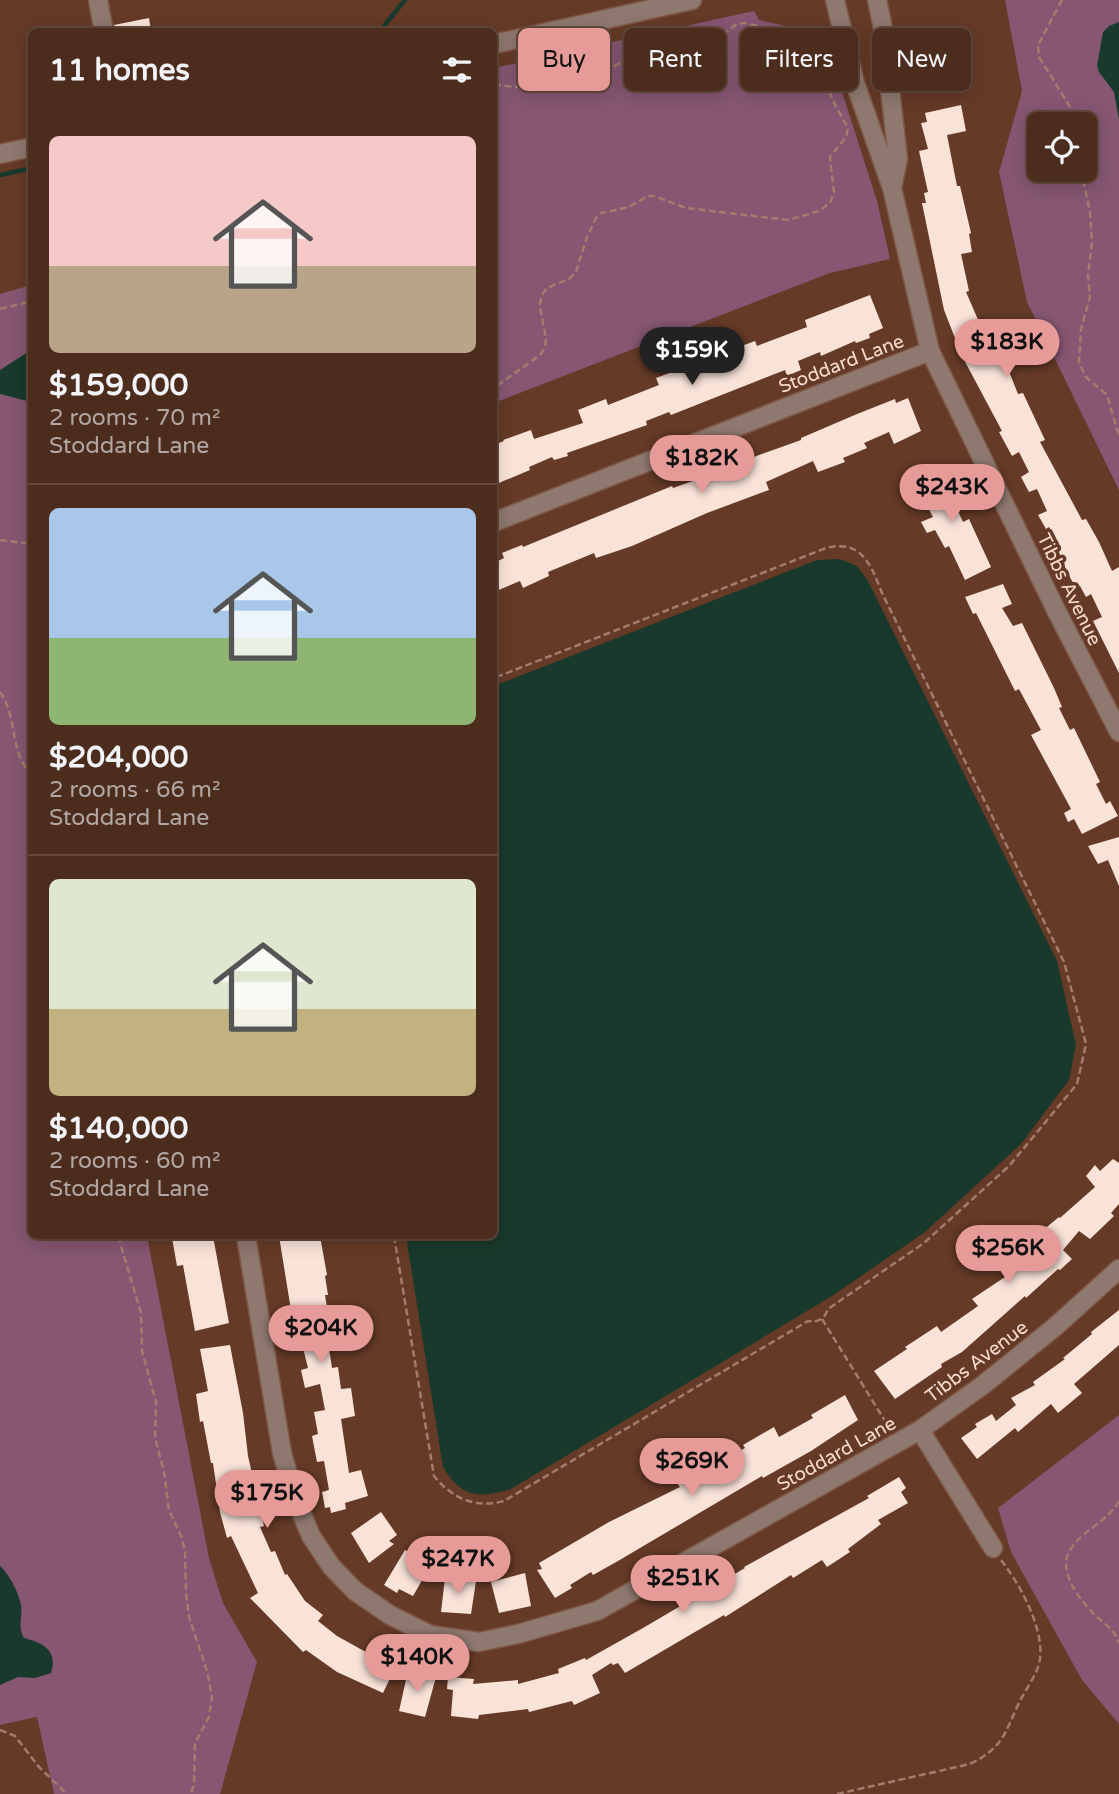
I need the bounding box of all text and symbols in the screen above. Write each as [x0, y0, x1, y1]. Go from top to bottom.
chip: Buy [518, 28, 610, 91]
chip: Rent [624, 28, 726, 91]
chip: Filters [740, 28, 858, 91]
chip: New [872, 28, 971, 91]
icon: filters [438, 51, 476, 89]
text: 11 homes [49, 52, 190, 89]
map controls [1027, 112, 1097, 182]
button: locate [1027, 112, 1097, 182]
icon: home [200, 181, 326, 307]
pin: $183K [958, 320, 1056, 379]
pin: $159K [643, 328, 741, 387]
text: $183K [971, 328, 1043, 356]
street label: Stoddard Lane [776, 330, 907, 398]
text: $159K [656, 336, 728, 364]
text: $159,000 [49, 367, 188, 404]
text: 2 rooms · 70 m² [49, 404, 220, 432]
text: Stoddard Lane [49, 432, 209, 460]
pin: $182K [653, 435, 751, 495]
text: $182K [666, 444, 738, 472]
pin: $243K [903, 464, 1001, 524]
text: $243K [916, 473, 988, 501]
street label: Tibbs Avenue [1032, 530, 1106, 649]
icon: home [200, 553, 326, 679]
text: $204,000 [49, 739, 188, 776]
text: 2 rooms · 66 m² [49, 776, 220, 804]
text: Stoddard Lane [49, 804, 209, 832]
icon: home [200, 924, 326, 1050]
text: $140,000 [49, 1110, 188, 1147]
text: 2 rooms · 60 m² [49, 1147, 220, 1175]
text: Stoddard Lane [49, 1175, 209, 1203]
pin: $256K [959, 1226, 1057, 1285]
text: $256K [972, 1234, 1044, 1262]
pin: $204K [272, 1306, 370, 1365]
text: $204K [285, 1314, 357, 1342]
street label: Tibbs Avenue [921, 1316, 1032, 1407]
street label: Stoddard Lane [773, 1412, 900, 1496]
pin: $269K [643, 1438, 741, 1498]
text: $269K [656, 1447, 728, 1475]
pin: $175K [218, 1470, 316, 1530]
text: $175K [231, 1479, 303, 1507]
pin: $247K [409, 1536, 507, 1596]
text: $247K [422, 1545, 494, 1573]
pin: $251K [634, 1556, 732, 1615]
text: $251K [647, 1564, 719, 1592]
pin: $140K [368, 1634, 466, 1694]
text: $140K [381, 1643, 453, 1671]

